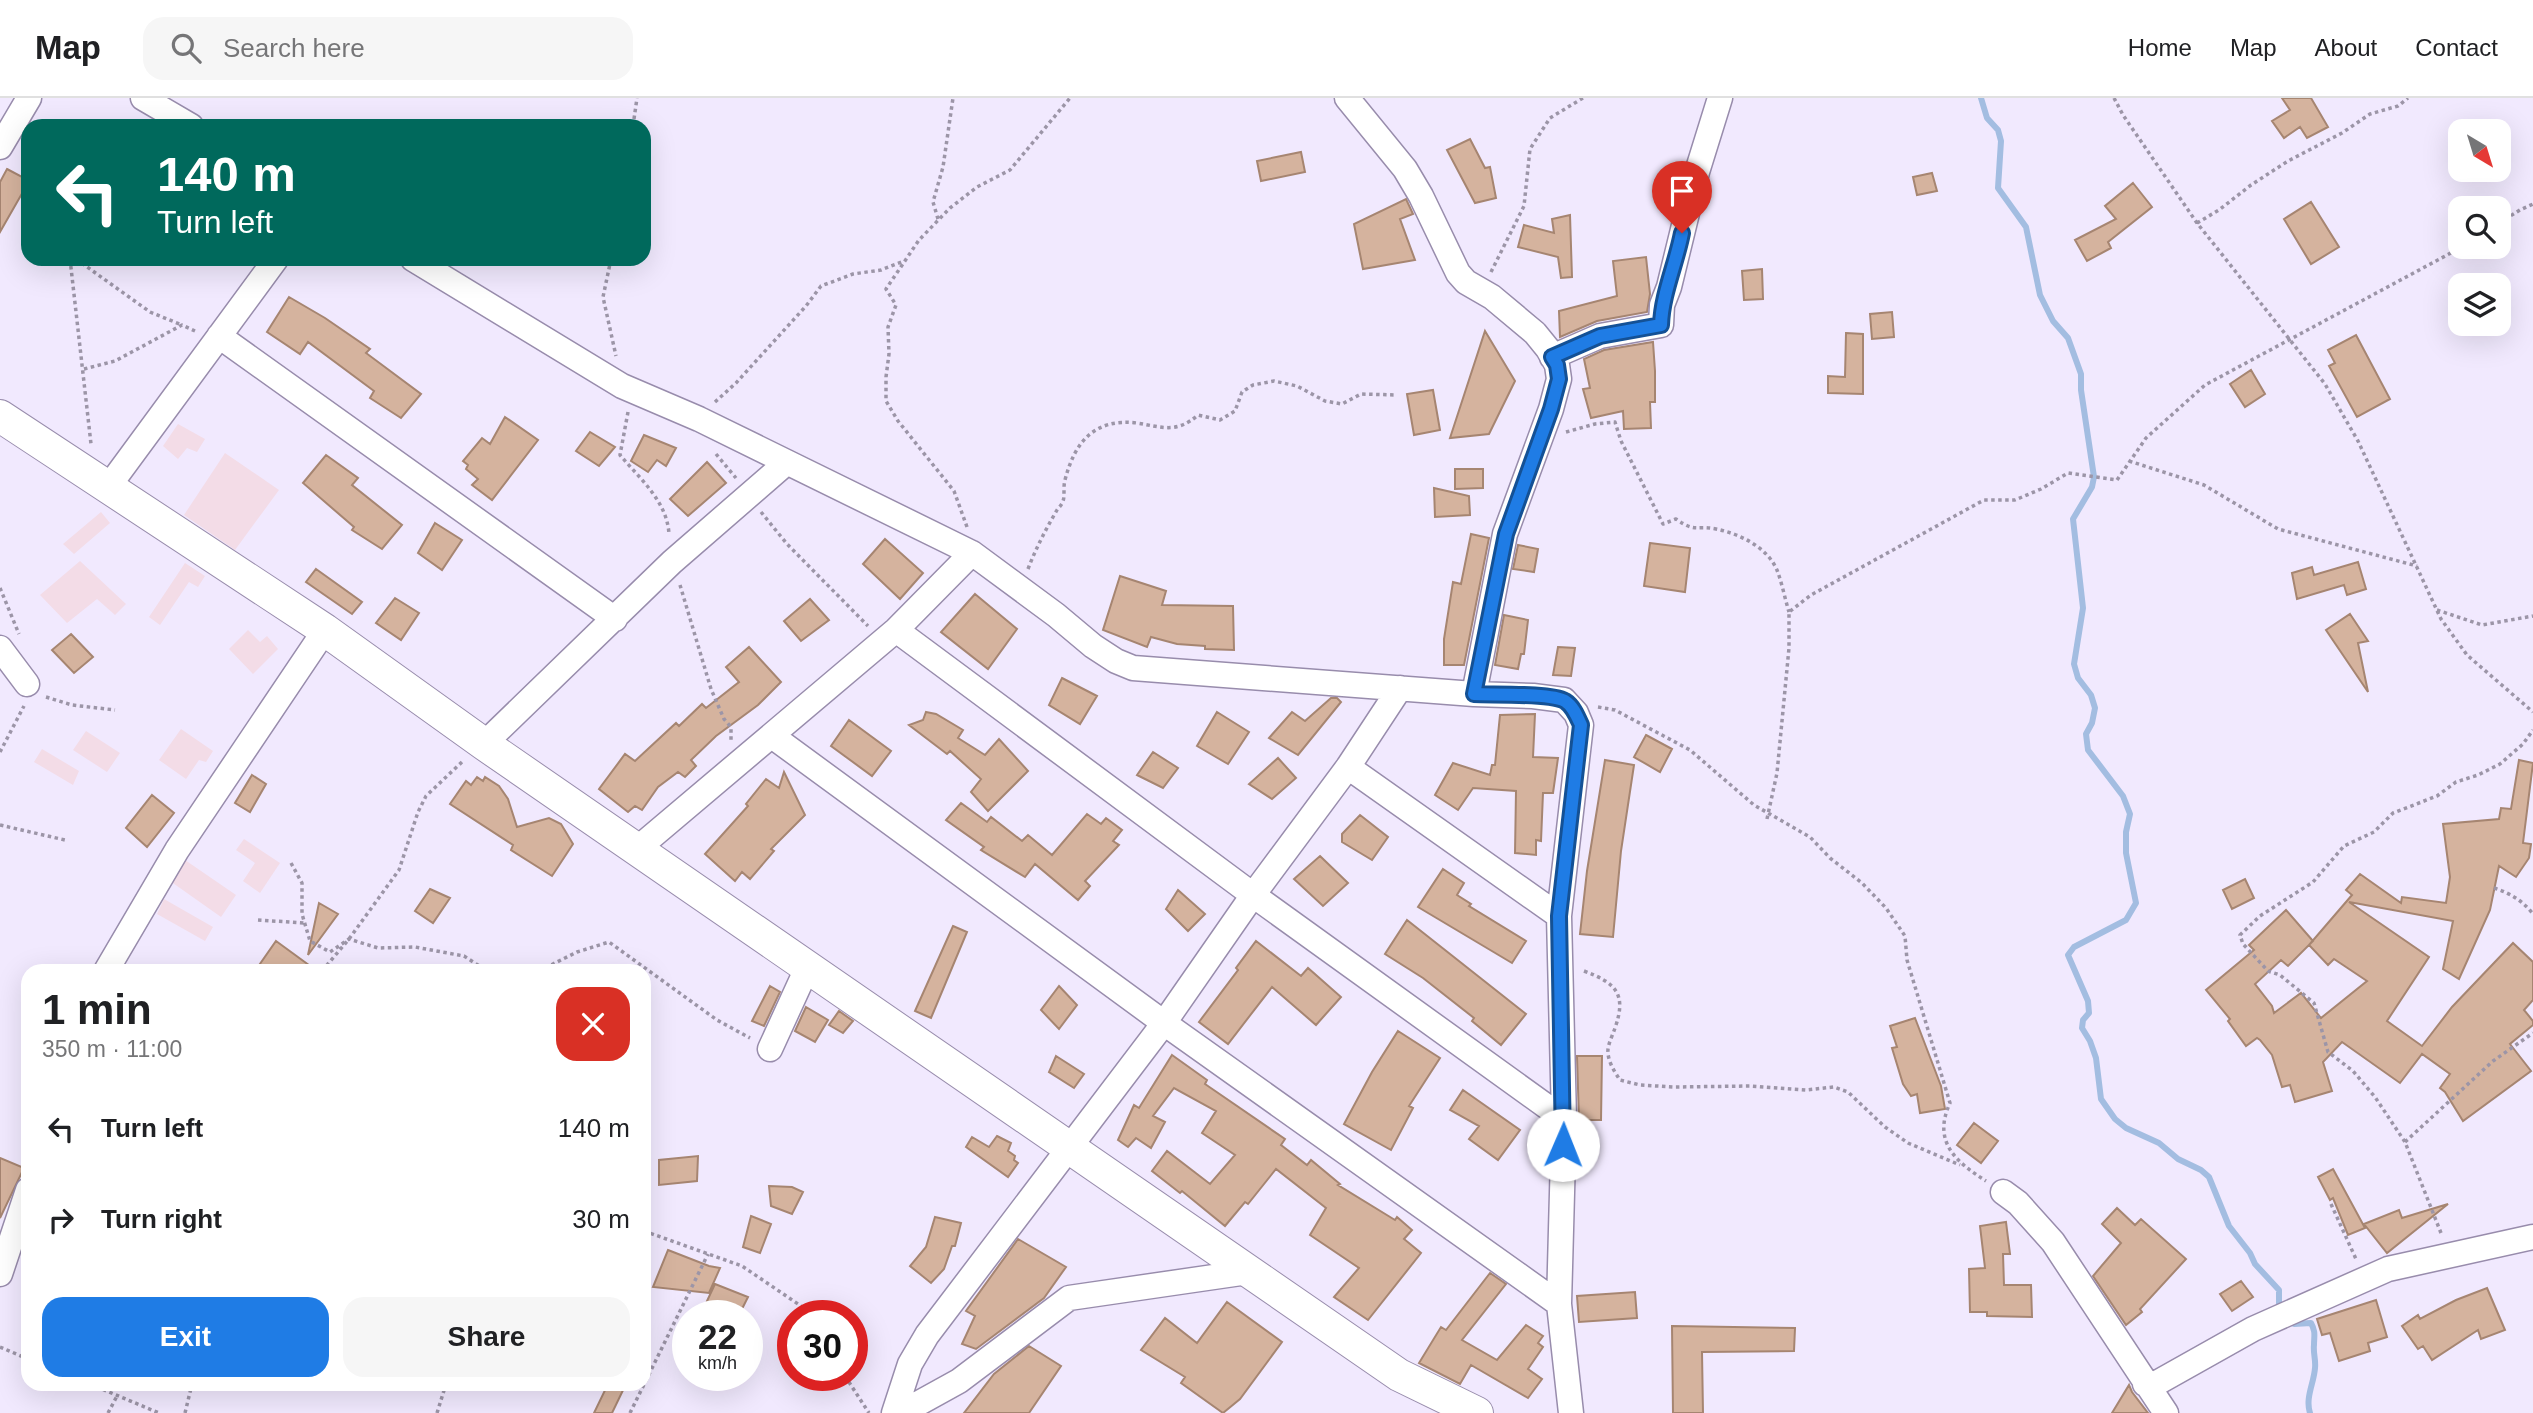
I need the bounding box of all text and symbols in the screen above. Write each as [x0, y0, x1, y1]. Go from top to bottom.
search box [143, 17, 633, 80]
text: Map [35, 29, 101, 66]
icon: search [167, 29, 205, 67]
text: Search here [223, 33, 365, 63]
text: Home [2128, 34, 2192, 61]
text: Map [2230, 34, 2277, 61]
text: About [2315, 34, 2377, 61]
text: Contact [2415, 34, 2498, 61]
north arrow [2448, 119, 2511, 182]
map controls [2448, 119, 2511, 336]
icon: left [42, 147, 133, 238]
text: 140 m [157, 147, 296, 201]
pin [1652, 161, 1712, 233]
icon: arrive [1663, 172, 1701, 210]
button: search [2448, 196, 2511, 259]
text: Turn left [157, 204, 273, 240]
button: layers [2448, 273, 2511, 336]
text: 1 min [42, 986, 152, 1033]
button: close [556, 987, 630, 1061]
text: 350 m · 11:00 [42, 1036, 182, 1062]
position arrow [1526, 1108, 1600, 1182]
icon: left [42, 1110, 80, 1148]
text: Turn left [101, 1113, 203, 1143]
text: 140 m [558, 1113, 630, 1143]
icon: right [42, 1201, 80, 1239]
text: Turn right [101, 1204, 222, 1234]
text: 30 m [572, 1204, 630, 1234]
button: Exit [42, 1297, 329, 1377]
button: Share [343, 1297, 630, 1377]
speed limit sign: 30 [777, 1300, 868, 1391]
text: 22 [698, 1317, 737, 1356]
text: km/h [698, 1353, 737, 1373]

